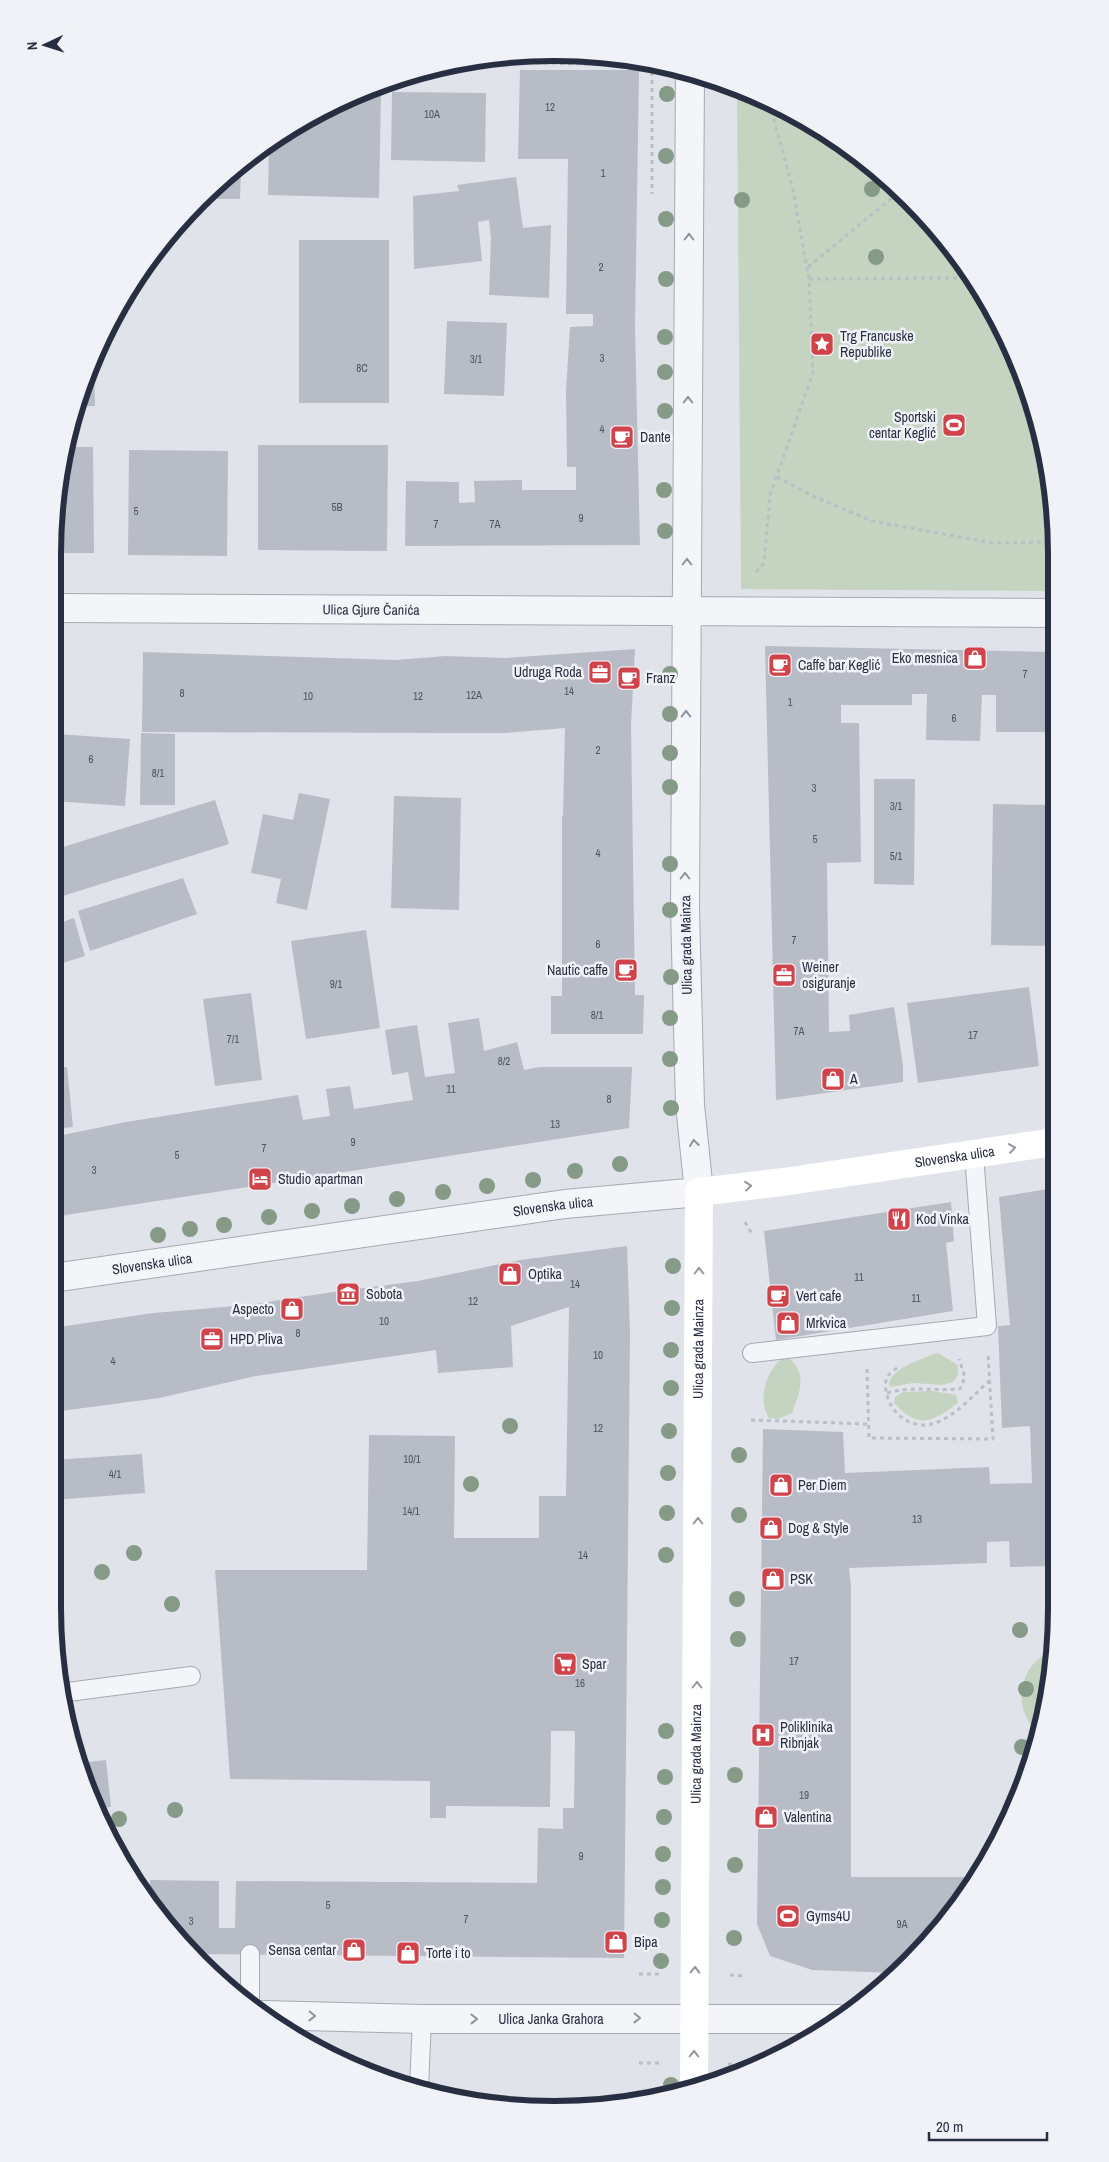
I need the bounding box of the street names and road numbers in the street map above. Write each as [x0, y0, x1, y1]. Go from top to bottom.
street label: Ulica Gjure Čanića [322, 600, 420, 619]
street label: Ulica grada Mainza [676, 894, 696, 995]
street label: Slovenska ulica [913, 1142, 996, 1171]
street label: Slovenska ulica [512, 1192, 594, 1220]
street label: Slovenska ulica [111, 1249, 194, 1278]
street label: Ulica grada Mainza [689, 1299, 707, 1399]
street label: Ulica grada Mainza [687, 1704, 705, 1804]
street label: Ulica Janka Grahora [498, 2010, 604, 2028]

